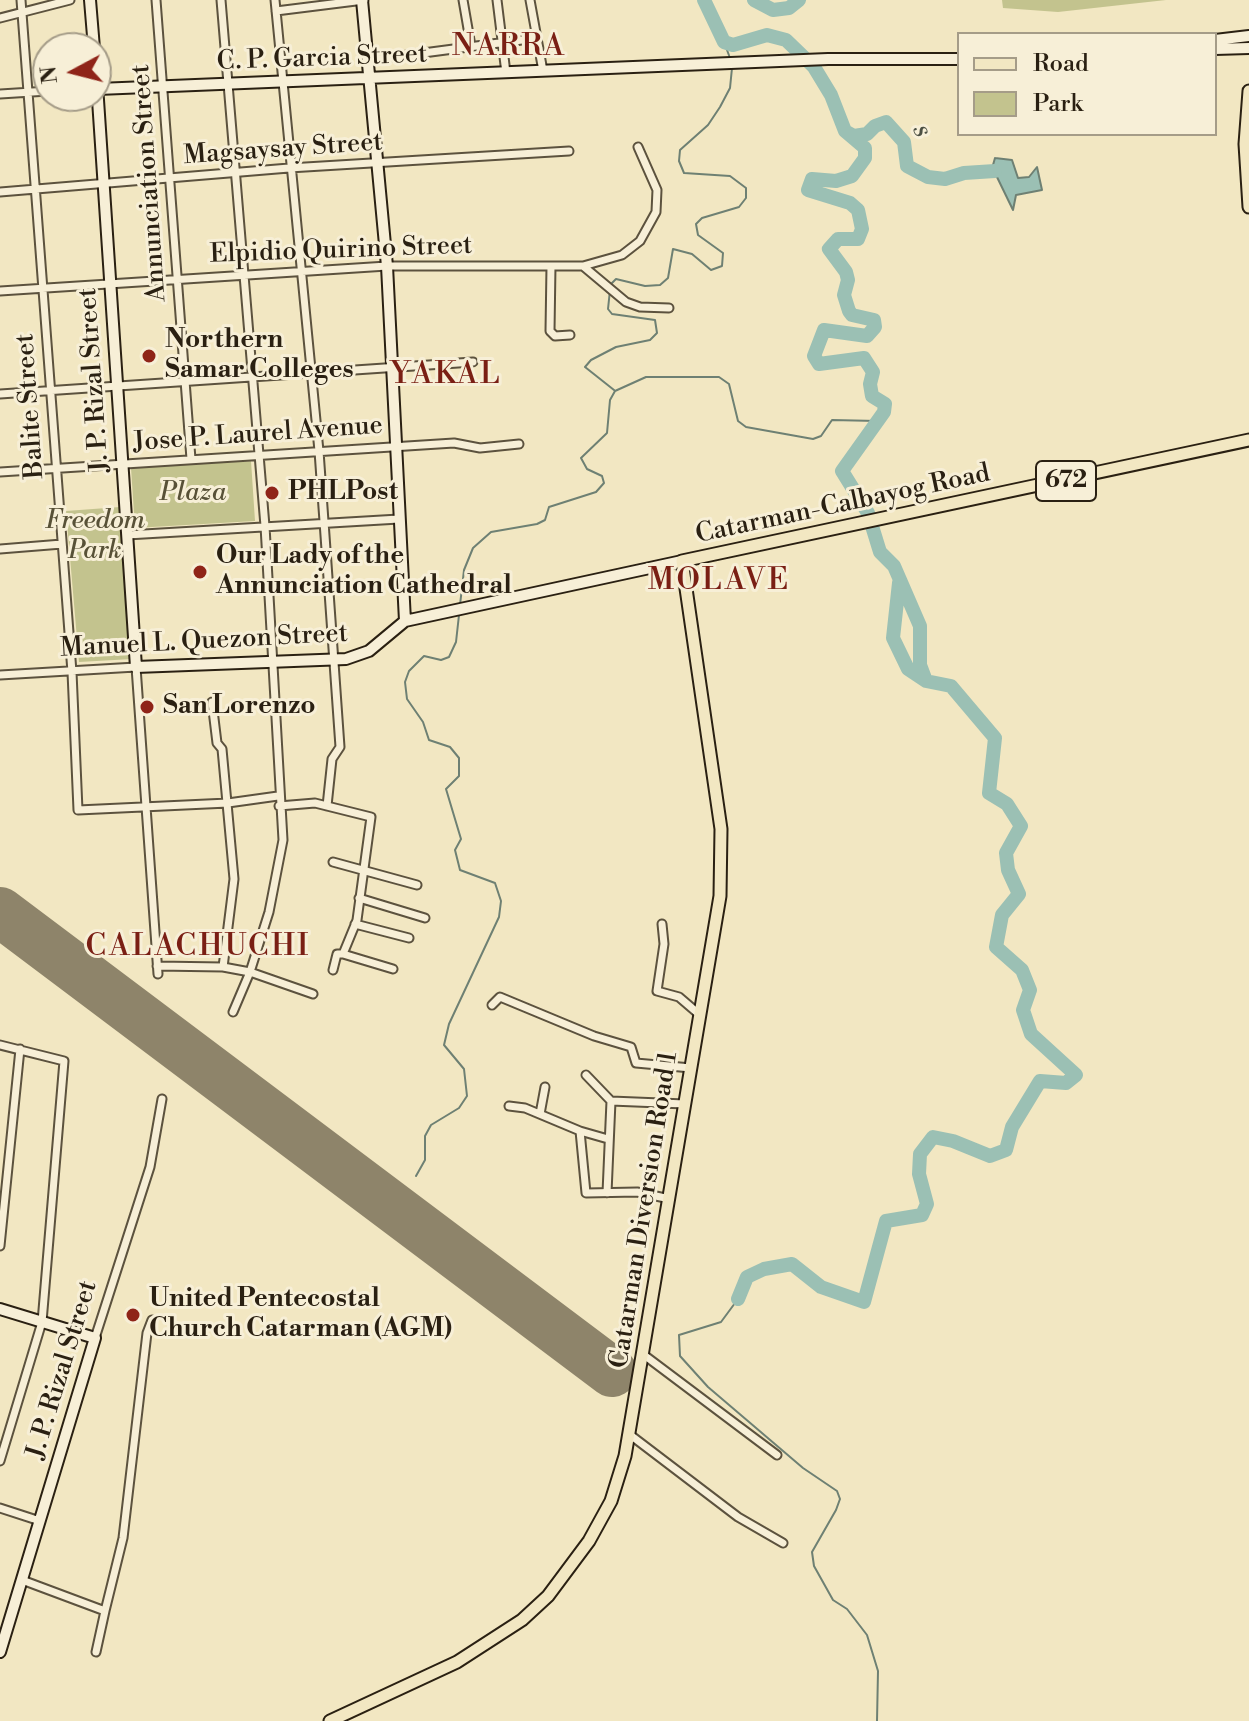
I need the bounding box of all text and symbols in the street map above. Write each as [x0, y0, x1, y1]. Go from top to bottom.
district label: NARRA [452, 30, 566, 66]
north arrow [32, 32, 112, 112]
legend [957, 32, 1217, 136]
street label: C. P. Garcia Street [216, 40, 428, 78]
text: Road [1033, 49, 1089, 79]
street label: Annunciation Street [126, 63, 174, 303]
text: N [35, 64, 64, 85]
text: Park [1033, 89, 1083, 119]
water label: s [904, 119, 938, 143]
street label: Magsaysay Street [182, 127, 384, 173]
street label: Elpidio Quirino Street [209, 231, 473, 271]
street label: J. P. Rizal Street [73, 287, 117, 473]
place label: Northern Samar Colleges [165, 325, 354, 386]
street label: Balite Street [10, 332, 52, 480]
marker: Northern Samar Colleges [140, 347, 158, 365]
district label: YAKAL [390, 358, 502, 394]
street label: Jose P. Laurel Avenue [132, 411, 384, 459]
street label: Catarman-Calbayog Road [693, 459, 993, 551]
road number: 672 [1036, 461, 1096, 501]
place label: PHLPost [288, 477, 398, 509]
park label: Plaza [160, 478, 226, 510]
marker: PHLPost [263, 484, 281, 502]
park label: Freedom Park [45, 506, 145, 568]
place label: Our Lady of the Annunciation Cathedral [216, 541, 512, 602]
marker: Our Lady of the Annunciation Cathedral [191, 563, 209, 581]
district label: MOLAVE [648, 564, 790, 600]
street label: Manuel L. Quezon Street [59, 619, 349, 665]
place label: San Lorenzo [163, 691, 316, 723]
marker: San Lorenzo [138, 698, 156, 716]
district label: CALACHUCHI [86, 930, 310, 966]
street label: Catarman Diversion Road 1 [605, 1049, 685, 1371]
street label: J. P. Rizal Street [21, 1277, 105, 1463]
place label: United Pentecostal Church Catarman (AGM) [149, 1284, 452, 1346]
marker: United Pentecostal Church Catarman (AGM) [124, 1306, 142, 1324]

